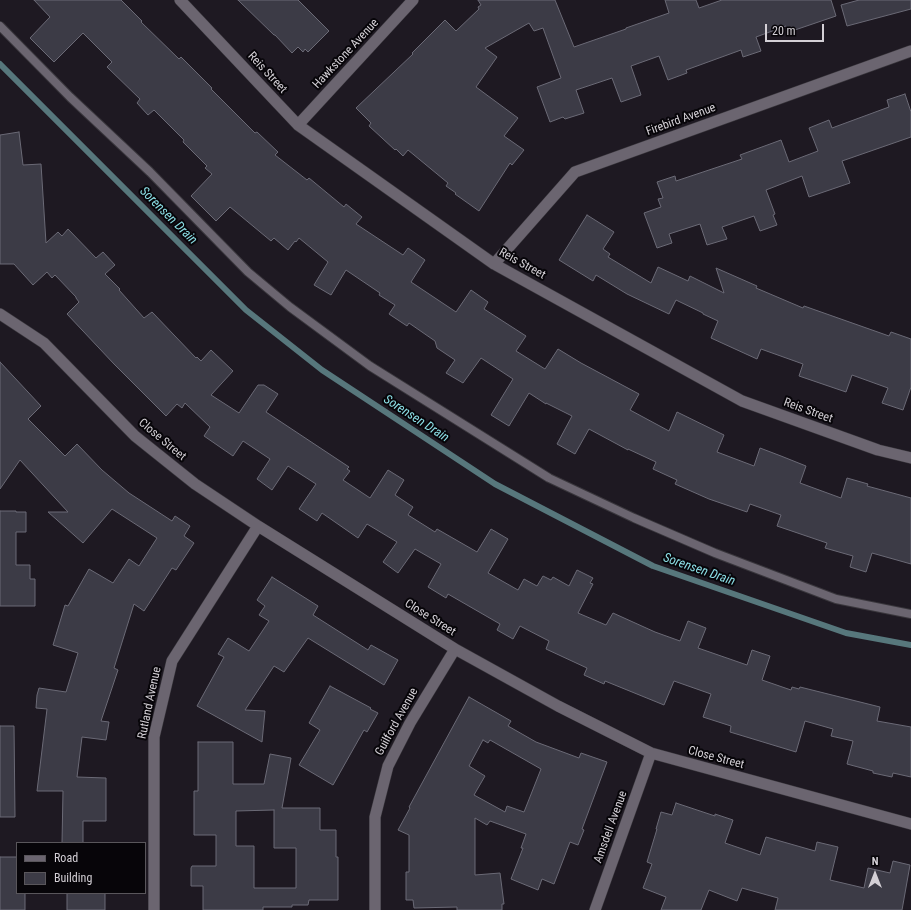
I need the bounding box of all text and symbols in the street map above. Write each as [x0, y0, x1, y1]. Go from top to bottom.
street label: Hawkstone Avenue [310, 16, 382, 92]
scale bar [767, 16, 826, 42]
text: 20 m [772, 24, 796, 38]
street label: Reis Street [244, 49, 290, 97]
street label: Firebird Avenue [644, 101, 718, 139]
water label: Sorensen Drain [136, 184, 200, 248]
street label: Reis Street [496, 245, 548, 283]
water label: Sorensen Drain [380, 392, 452, 446]
street label: Reis Street [782, 395, 834, 427]
street label: Close Street [135, 416, 189, 464]
water label: Sorensen Drain [661, 550, 737, 590]
street label: Close Street [402, 597, 458, 639]
street label: Rutland Avenue [135, 666, 165, 740]
street label: Guilford Avenue [373, 686, 421, 758]
street label: Close Street [686, 744, 746, 772]
street label: Amsdell Avenue [591, 789, 631, 865]
legend [16, 842, 146, 894]
text: Road [54, 851, 78, 865]
north arrow [855, 854, 895, 894]
text: N [872, 855, 878, 868]
text: Building [54, 871, 92, 885]

